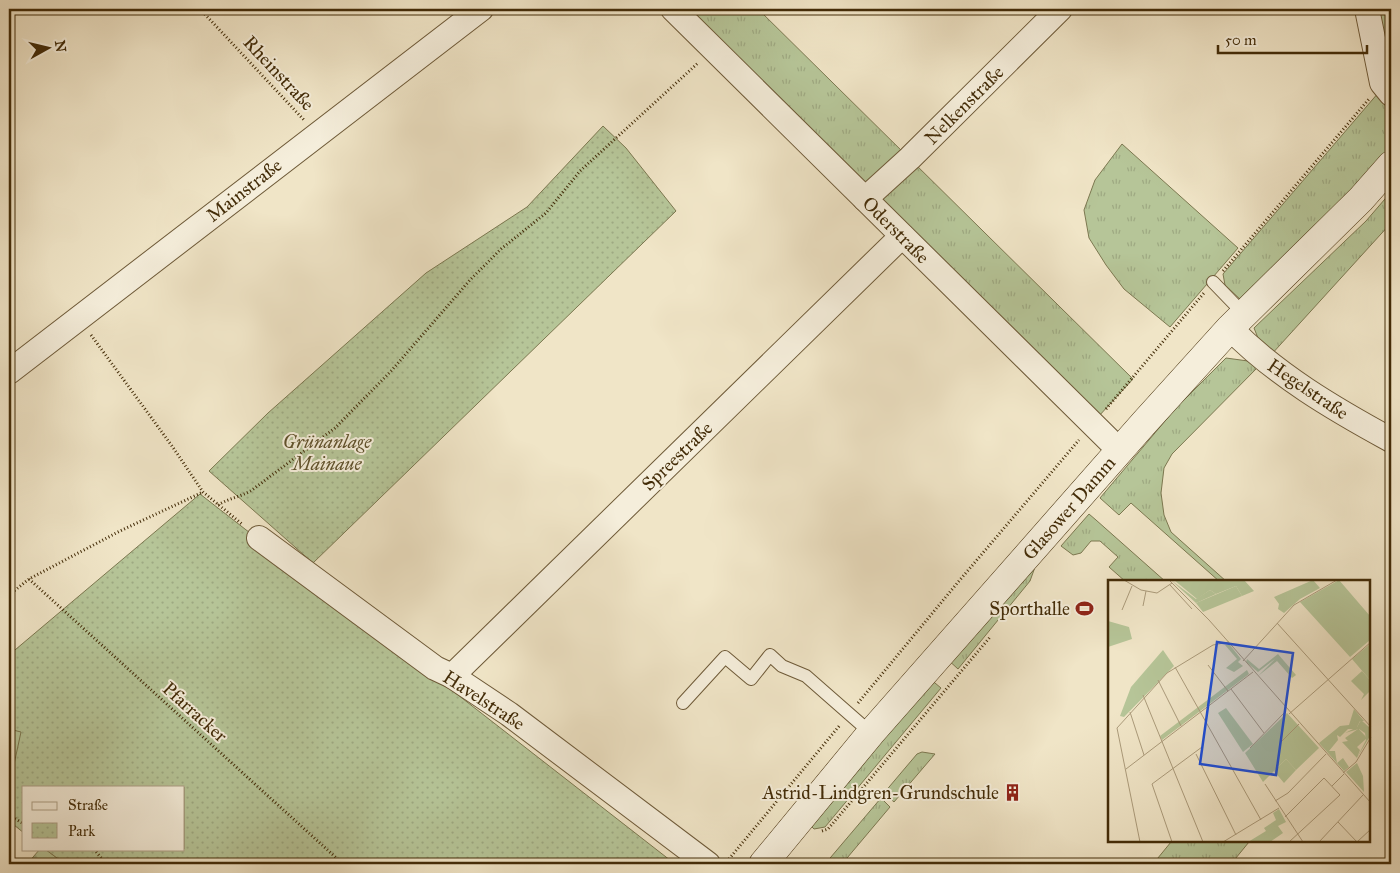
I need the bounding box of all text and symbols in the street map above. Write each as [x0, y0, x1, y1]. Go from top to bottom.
north arrow [22, 22, 72, 72]
scale bar [1218, 22, 1366, 54]
street label: Rheinstraße [239, 31, 319, 115]
text: 50 m [1225, 31, 1257, 49]
text: N [51, 39, 70, 53]
street label: Nelkenstraße [920, 61, 1008, 149]
street label: Mainstraße [202, 153, 286, 227]
street label: Oderstraße [858, 192, 934, 268]
street label: Hegelstraße [1263, 354, 1353, 425]
street label: Spreestraße [637, 417, 717, 495]
park label: Grünanlage Mainaue [283, 430, 372, 475]
street label: Glasower Damm [1018, 451, 1120, 565]
inset map [1108, 580, 1370, 843]
place label: Sporthalle [989, 597, 1070, 620]
sports icon: Sporthalle [1074, 598, 1094, 618]
street label: Havelstraße [439, 665, 529, 735]
street label: Pfarracker [158, 677, 233, 748]
place label: Astrid-Lindgren-Grundschule [761, 781, 999, 805]
building icon: Astrid-Lindgren-Grundschule [1003, 782, 1023, 802]
legend [22, 786, 185, 850]
text: Straße [68, 796, 108, 814]
text: Park [68, 822, 95, 840]

